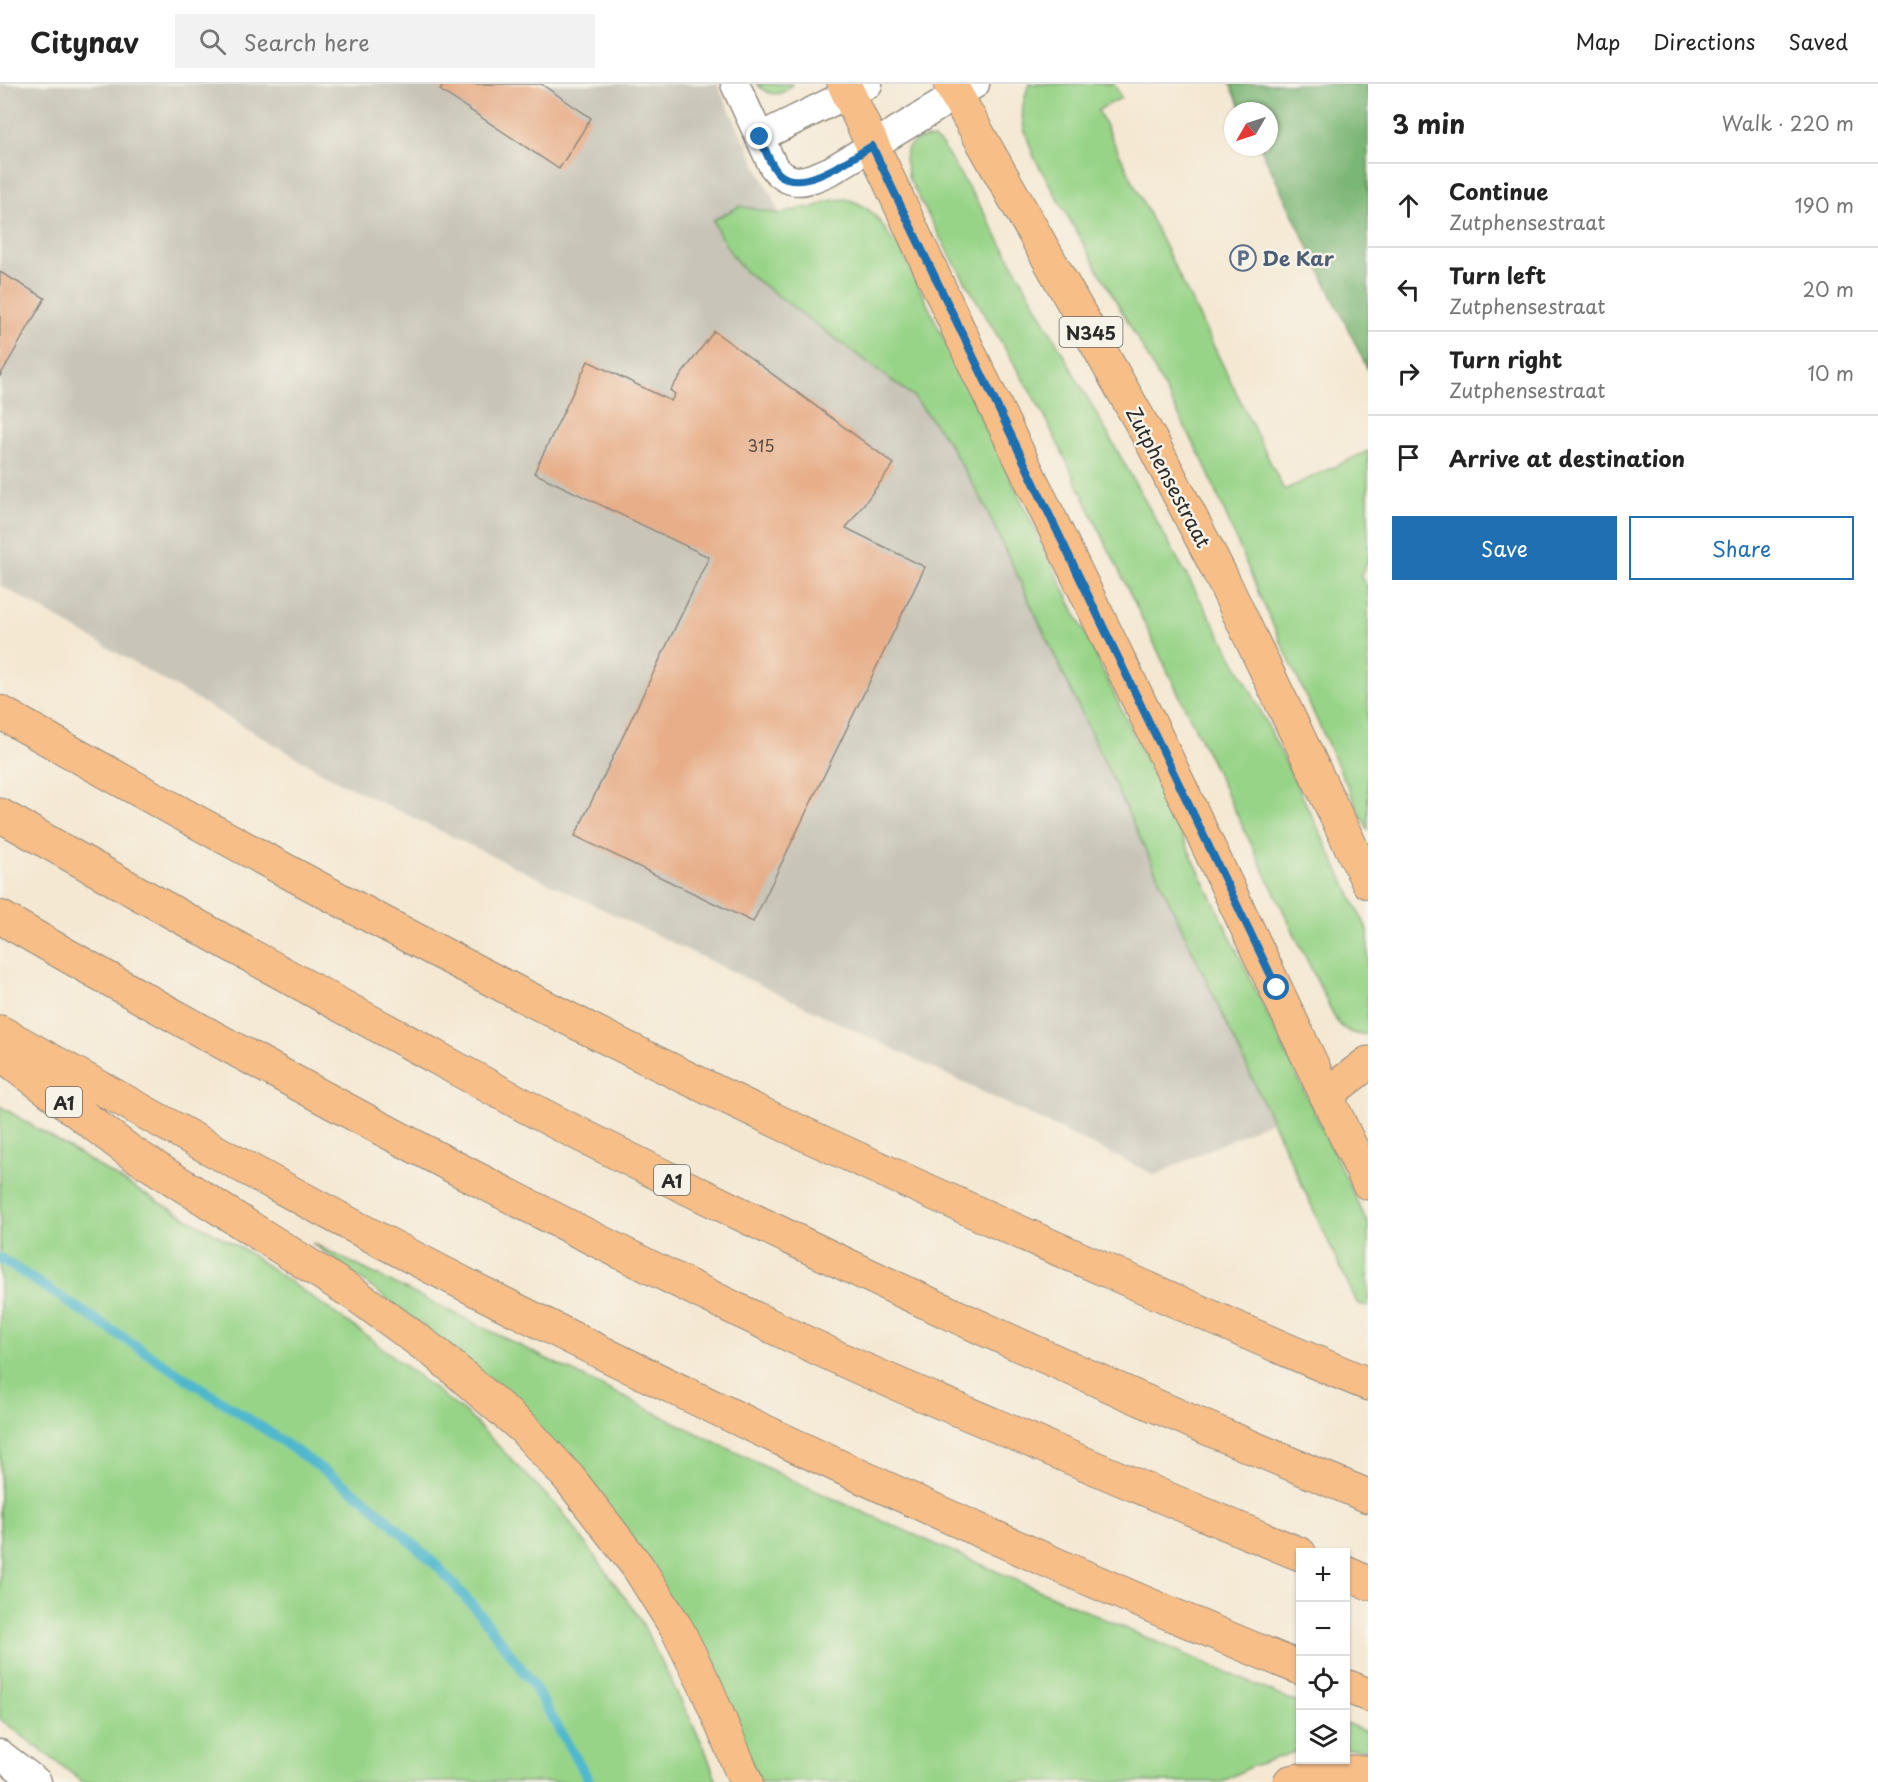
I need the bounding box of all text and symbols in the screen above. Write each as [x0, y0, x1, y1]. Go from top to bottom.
search box [175, 14, 595, 68]
text: Citynav [30, 20, 139, 63]
icon: search [196, 25, 229, 58]
text: Search here [244, 25, 370, 58]
text: Map [1575, 25, 1620, 57]
text: Directions [1653, 25, 1755, 57]
text: Saved [1788, 25, 1848, 57]
north arrow [1224, 102, 1278, 156]
text: 3 min [1392, 104, 1465, 143]
text: Walk · 220 m [1722, 108, 1854, 138]
route end [746, 123, 772, 149]
text: Continue [1449, 174, 1548, 207]
icon: ahead [1392, 189, 1425, 222]
text: 190 m [1795, 190, 1854, 220]
text: Zutphensestraat [1449, 207, 1605, 237]
parking icon: De Kar [1228, 243, 1258, 273]
place label: De Kar [1262, 243, 1335, 273]
text: Turn left [1449, 258, 1546, 291]
icon: left [1392, 273, 1425, 306]
text: 20 m [1802, 274, 1854, 304]
text: Zutphensestraat [1449, 291, 1605, 321]
road number: N345 [1060, 317, 1122, 347]
text: Turn right [1449, 342, 1562, 375]
icon: right [1392, 357, 1425, 390]
text: 10 m [1807, 358, 1854, 388]
text: Zutphensestraat [1449, 375, 1605, 405]
street label: Zutphensestraat [1119, 401, 1219, 553]
house number: 315 [747, 433, 775, 457]
icon: arrive [1392, 441, 1425, 474]
text: Arrive at destination [1449, 441, 1685, 474]
button: Save [1392, 516, 1617, 580]
button: Share [1629, 516, 1854, 580]
route start [1263, 974, 1289, 1000]
road number: A1 [46, 1087, 82, 1117]
road number: A1 [654, 1165, 690, 1195]
map controls [1296, 1548, 1350, 1764]
button: + [1296, 1548, 1350, 1602]
button: − [1296, 1602, 1350, 1656]
button: locate [1296, 1656, 1350, 1710]
button: layers [1296, 1710, 1350, 1764]

